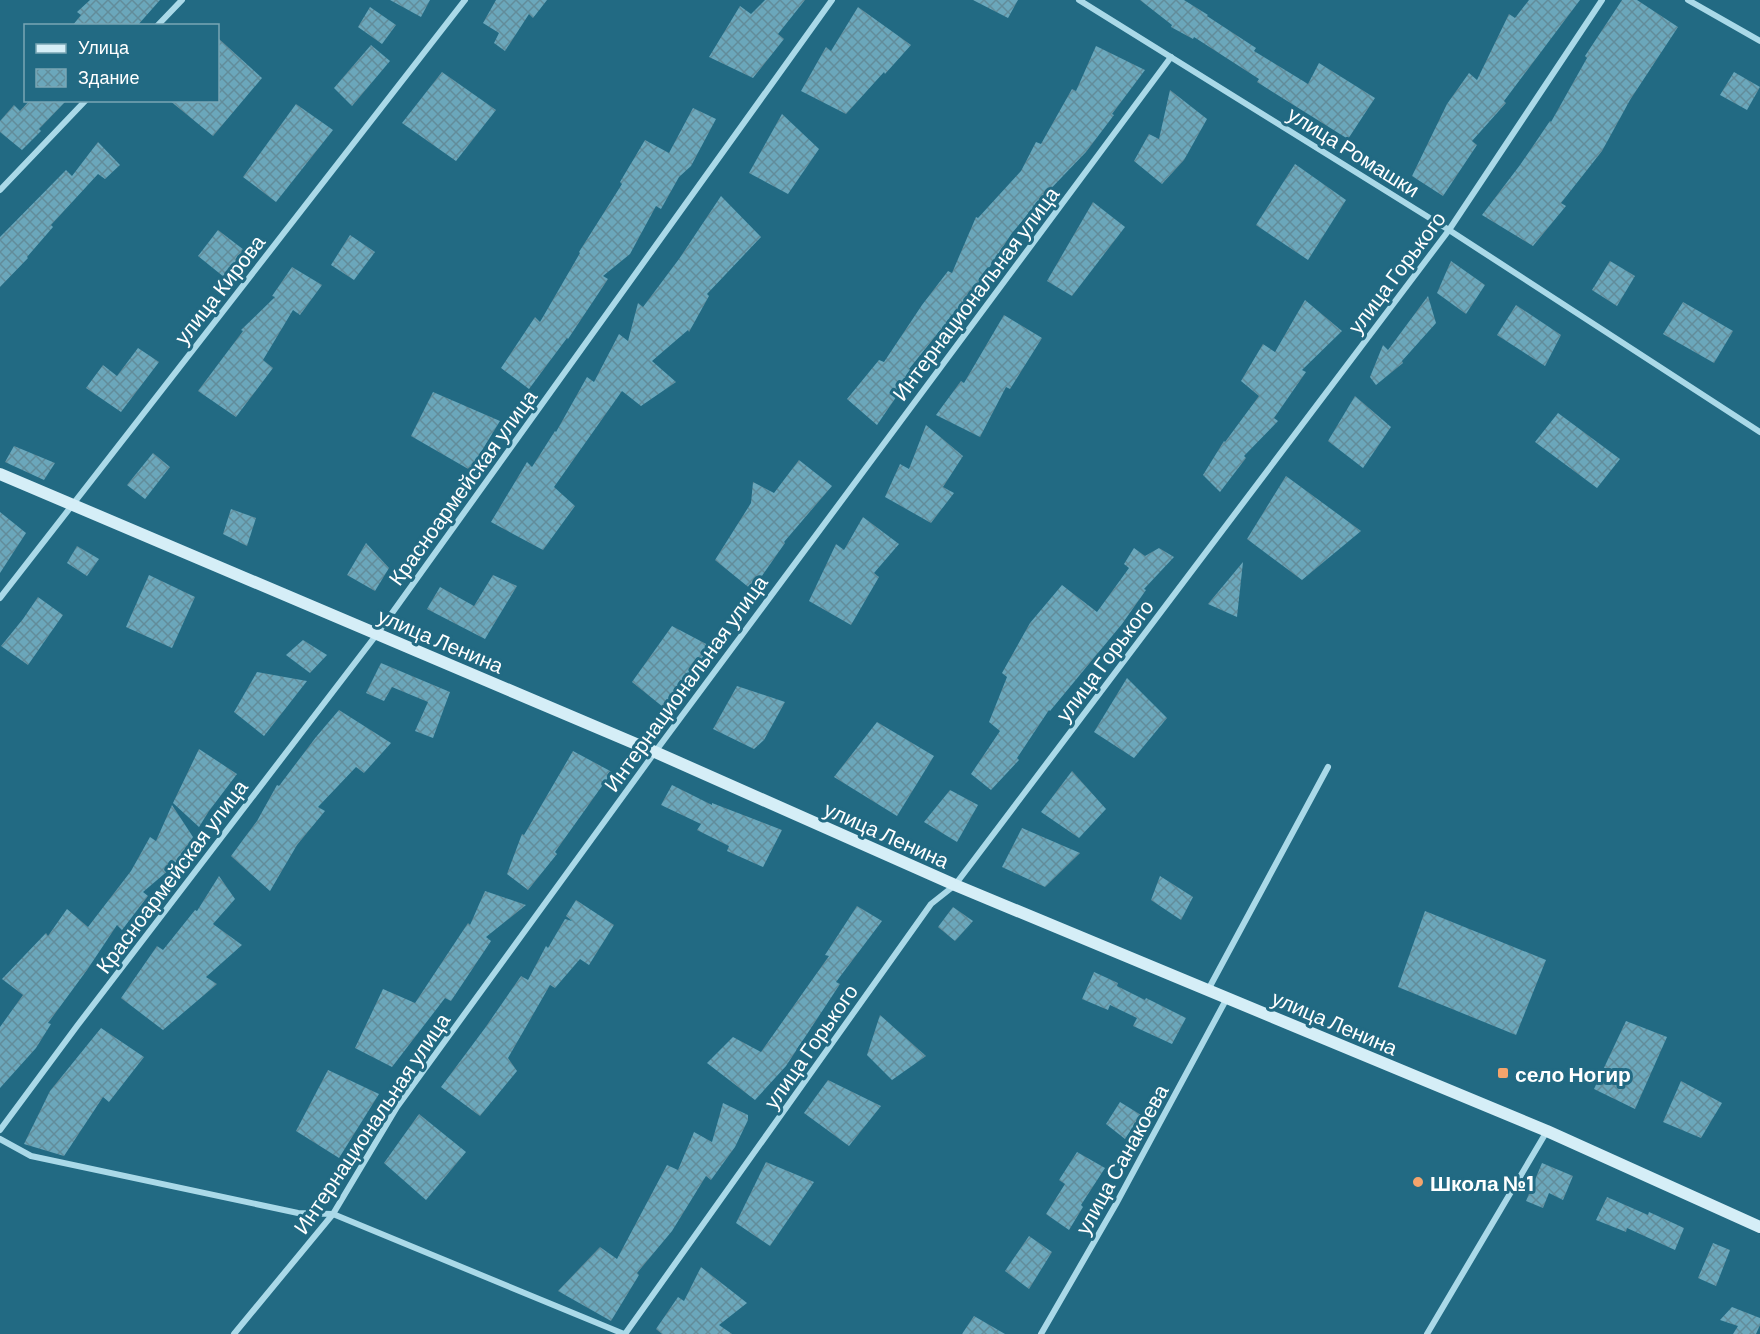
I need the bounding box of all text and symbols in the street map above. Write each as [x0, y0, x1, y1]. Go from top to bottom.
legend [24, 24, 219, 102]
text: Улица [78, 36, 130, 58]
text: Здание [78, 66, 139, 88]
street label: улица Ромашки [1284, 101, 1424, 201]
street label: Интернациональная улица [886, 181, 1064, 405]
street label: улица Горького [1342, 206, 1450, 338]
street label: улица Кирова [169, 229, 270, 349]
street label: Красноармейская улица [383, 384, 542, 590]
street label: Интернациональная улица [598, 570, 772, 796]
street label: улица Горького [1050, 594, 1158, 726]
street label: улица Ленина [374, 602, 508, 678]
street label: Красноармейская улица [90, 774, 252, 978]
street label: улица Ленина [821, 795, 954, 873]
street label: улица Горького [758, 979, 862, 1113]
street label: улица Ленина [1268, 984, 1402, 1060]
street label: Интернациональная улица [288, 1007, 455, 1238]
place label: село Ногир [1515, 1061, 1631, 1086]
marker: село Ногир [1496, 1066, 1510, 1080]
street label: улица Санакоева [1069, 1079, 1173, 1238]
place label: Школа №1 [1430, 1170, 1534, 1195]
marker: Школа №1 [1411, 1175, 1425, 1189]

